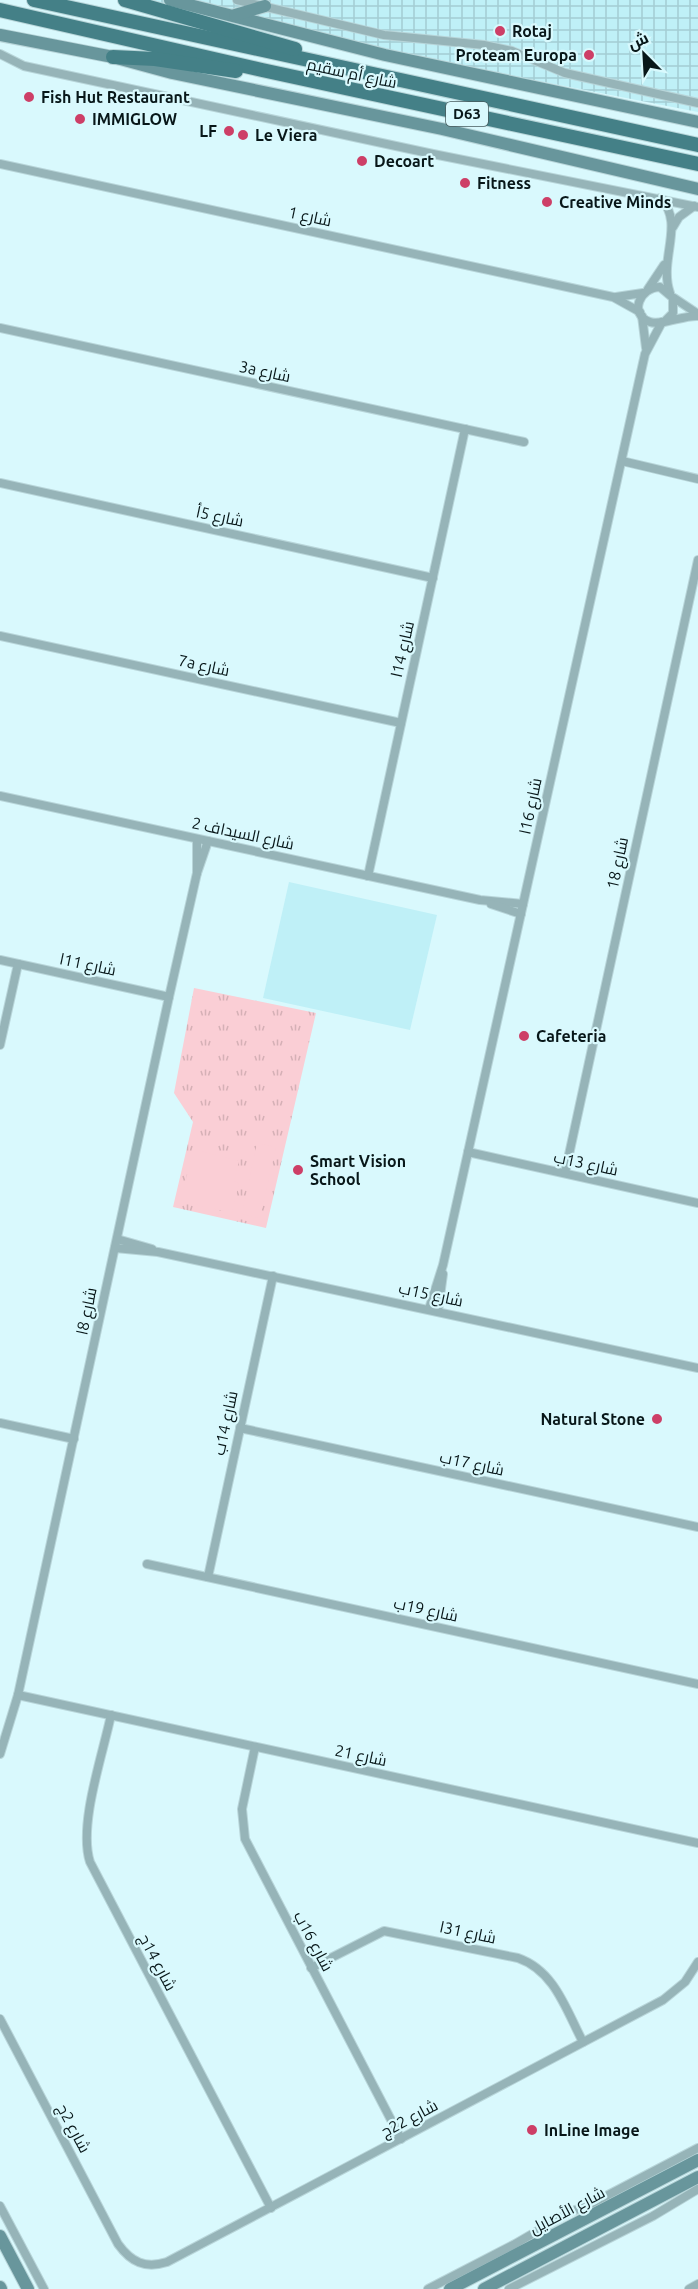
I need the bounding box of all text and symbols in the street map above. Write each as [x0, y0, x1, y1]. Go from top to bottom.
place label: Rotaj [512, 22, 552, 40]
marker: Rotaj [493, 24, 507, 38]
north arrow [614, 24, 674, 84]
text: ش [625, 28, 651, 54]
place label: Proteam Europa [455, 46, 577, 64]
marker: Proteam Europa [582, 48, 596, 62]
street label: شارع أم سقيم [305, 55, 399, 94]
place label: Fish Hut Restaurant [41, 88, 190, 106]
marker: Fish Hut Restaurant [22, 90, 36, 104]
road number: D63 [446, 102, 488, 126]
place label: IMMIGLOW [92, 110, 177, 128]
marker: IMMIGLOW [73, 112, 87, 126]
place label: LF [199, 122, 217, 140]
marker: LF [222, 124, 236, 138]
place label: Le Viera [255, 126, 317, 144]
marker: Le Viera [236, 128, 250, 142]
place label: Decoart [374, 152, 434, 170]
marker: Decoart [355, 154, 369, 168]
place label: Fitness [477, 174, 531, 192]
marker: Fitness [458, 176, 472, 190]
place label: Creative Minds [559, 193, 671, 211]
marker: Creative Minds [540, 195, 554, 209]
street label: شارع 1 [286, 203, 333, 232]
street label: 3a شارع [237, 357, 292, 388]
street label: شارع 5أ [194, 502, 245, 533]
street label: شارع 14ا [387, 619, 420, 679]
street label: 7a شارع [176, 651, 231, 682]
street label: شارع 16ا [515, 776, 548, 836]
street label: شارع السيداف 2 [190, 813, 296, 856]
street label: شارع 18 [603, 835, 634, 891]
street label: شارع 11ا [58, 949, 118, 982]
place label: Cafeteria [536, 1027, 606, 1045]
marker: Cafeteria [517, 1029, 531, 1043]
street label: شارع 13ب [552, 1147, 620, 1182]
place label: Smart Vision School [310, 1152, 406, 1188]
marker: Smart Vision School [291, 1163, 305, 1177]
street label: شارع 15ب [397, 1278, 465, 1313]
street label: شارع 8ا [72, 1286, 103, 1337]
street label: شارع 14ب [209, 1389, 244, 1457]
place label: Natural Stone [540, 1410, 645, 1428]
marker: Natural Stone [650, 1412, 664, 1426]
street label: شارع 17ب [438, 1447, 506, 1482]
street label: شارع 19ب [392, 1593, 460, 1628]
street label: شارع 21 [333, 1741, 389, 1772]
street label: شارع 16ب [288, 1908, 337, 1975]
street label: شارع 31ا [438, 1917, 498, 1950]
street label: شارع 14ج [133, 1930, 181, 1995]
street label: شارع 22ج [377, 2095, 442, 2143]
street label: شارع 2ج [51, 2100, 94, 2157]
place label: InLine Image [544, 2121, 640, 2139]
marker: InLine Image [525, 2123, 539, 2137]
street label: شارع الأصايل [526, 2183, 609, 2240]

